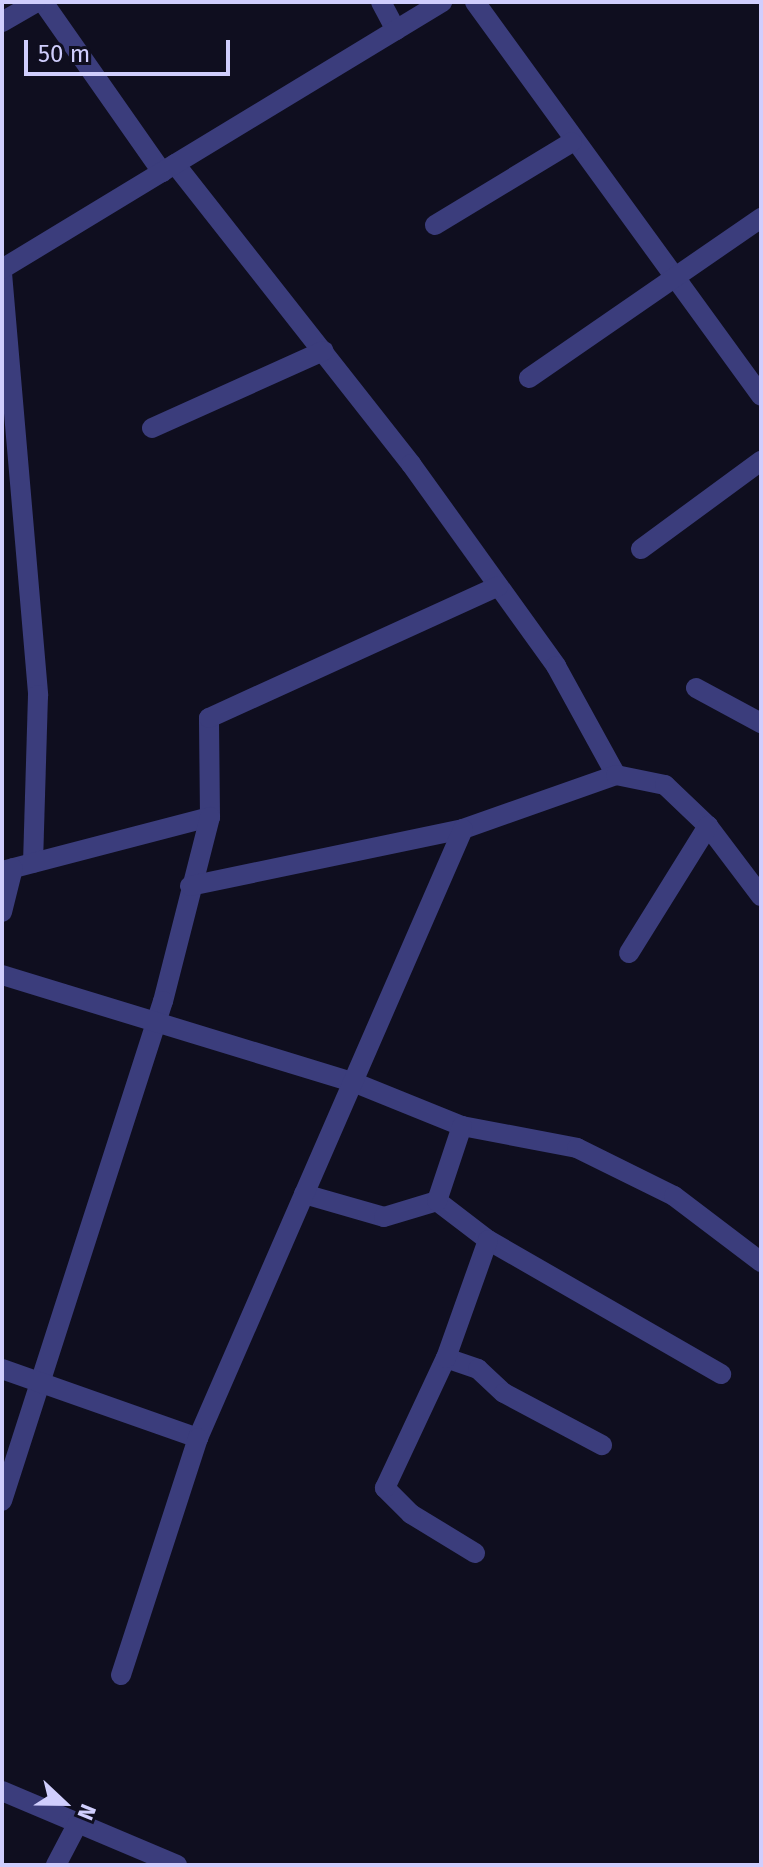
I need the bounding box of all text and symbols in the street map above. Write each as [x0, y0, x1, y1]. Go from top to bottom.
scale bar [28, 24, 234, 74]
text: 50 m [38, 40, 90, 68]
north arrow [24, 1763, 104, 1843]
text: N [71, 1800, 102, 1824]

